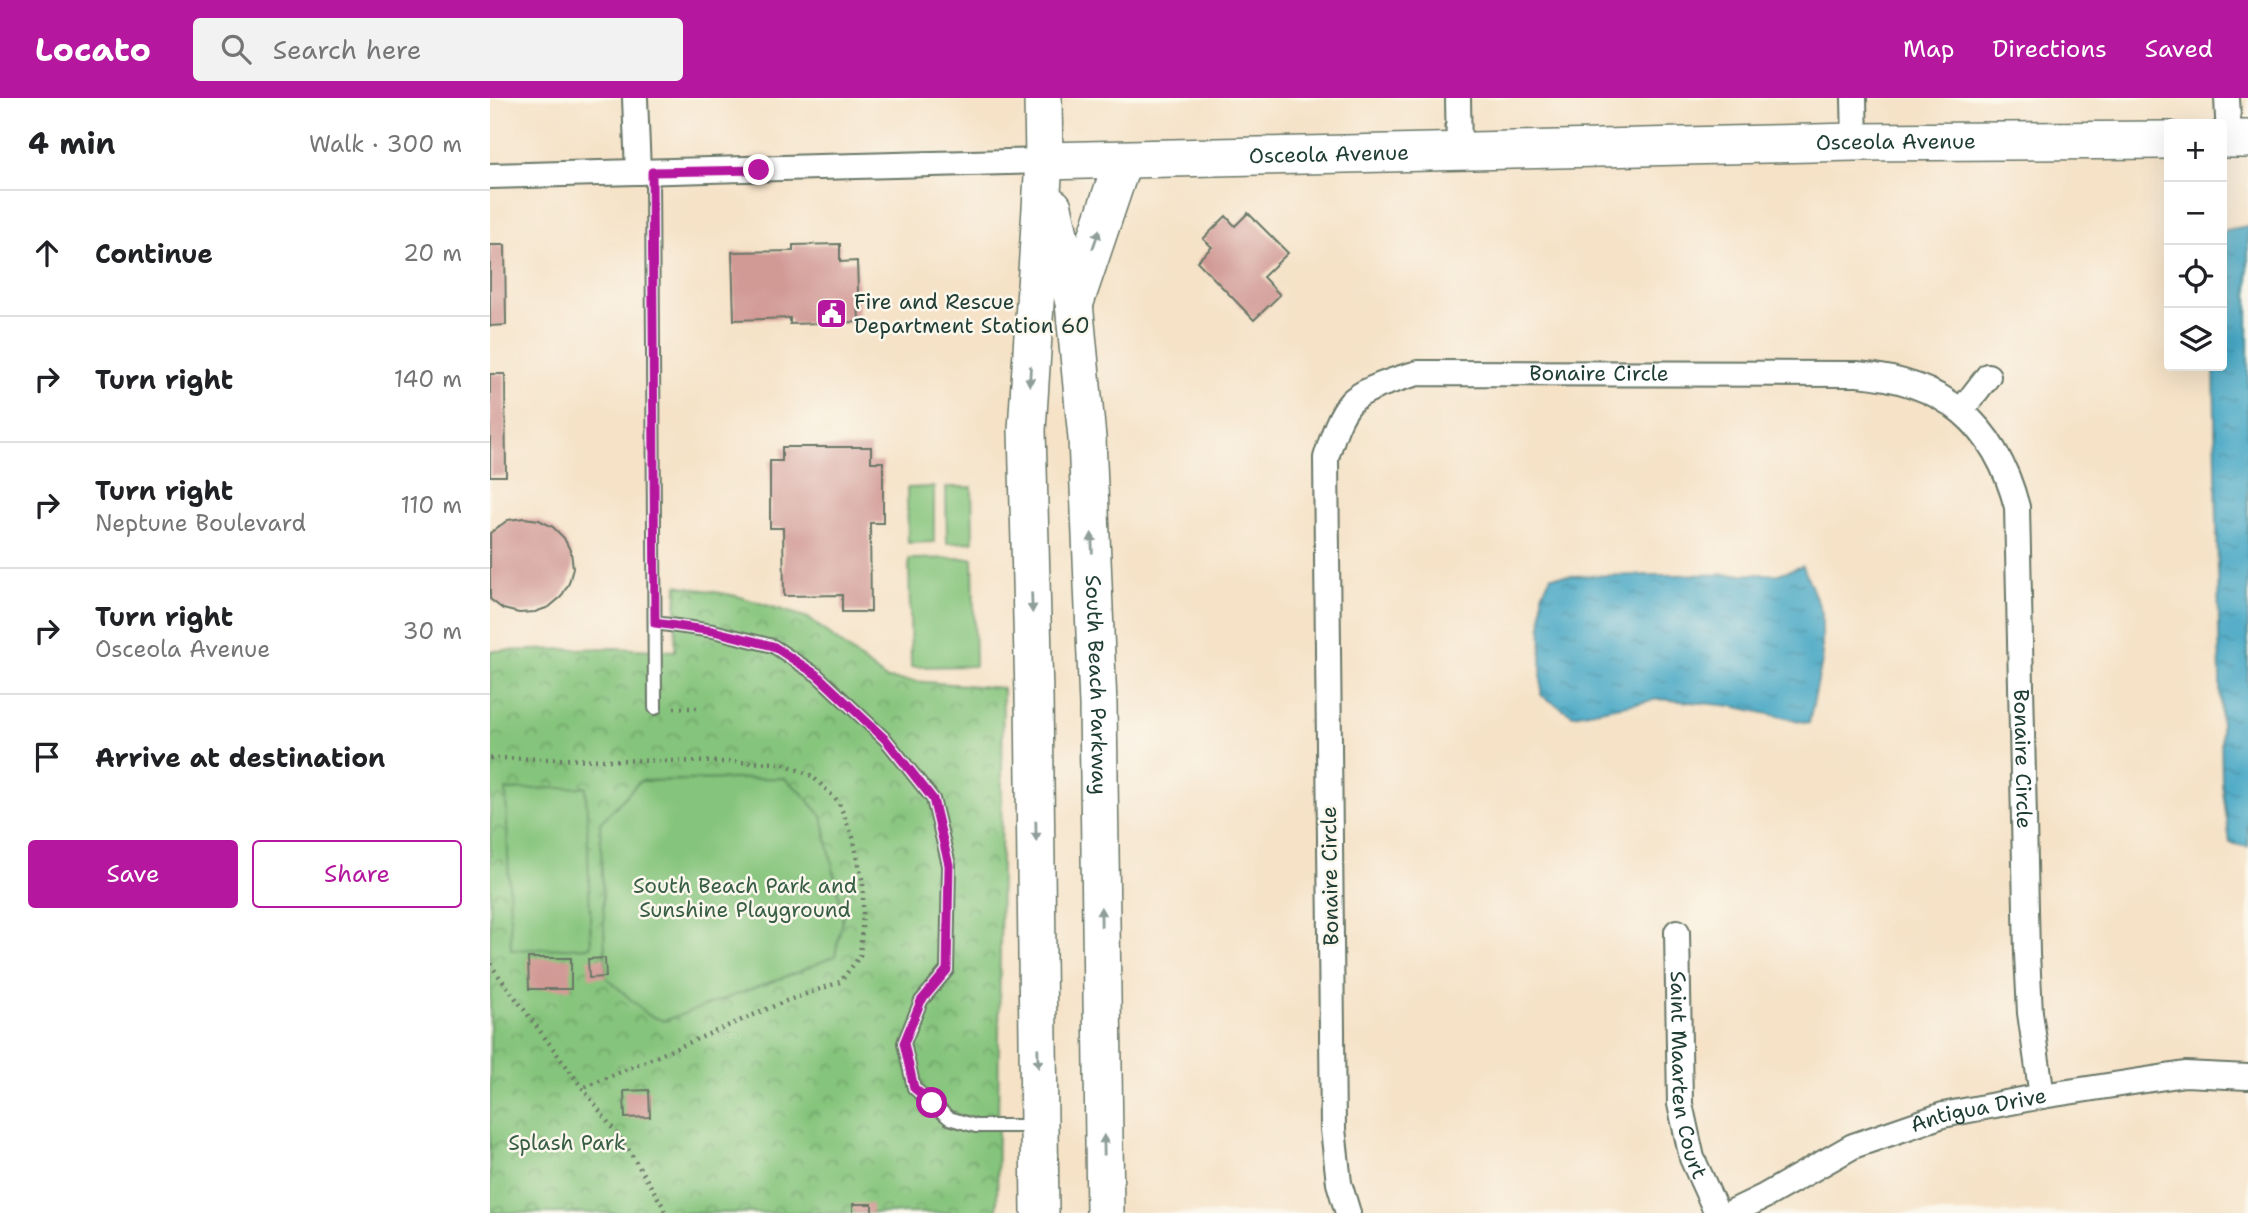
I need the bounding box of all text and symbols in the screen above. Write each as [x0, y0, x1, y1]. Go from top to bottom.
search box [193, 18, 683, 81]
text: Locato [35, 27, 151, 72]
icon: search [217, 30, 255, 68]
text: Search here [273, 32, 421, 67]
text: Map [1903, 33, 1954, 65]
text: Directions [1992, 33, 2107, 65]
text: Saved [2145, 33, 2213, 65]
map controls [2164, 119, 2227, 371]
button: + [2164, 119, 2227, 182]
text: 4 min [28, 123, 115, 164]
street label: Osceola Avenue [1815, 127, 1976, 157]
text: Walk · 300 m [309, 129, 462, 159]
street label: Osceola Avenue [1249, 138, 1409, 170]
route end [743, 154, 774, 185]
button: − [2164, 182, 2227, 245]
one-way arrow [1091, 228, 1102, 249]
icon: ahead [28, 234, 66, 272]
text: Continue [95, 236, 213, 271]
text: 20 m [403, 238, 462, 268]
button: locate [2164, 245, 2227, 308]
place label: Fire and Rescue Department Station 60 [854, 288, 1090, 340]
public building icon: Fire and Rescue Department Station 60 [814, 297, 848, 331]
button: layers [2164, 308, 2227, 371]
street label: Bonaire Circle [1529, 359, 1669, 388]
icon: right [28, 360, 66, 398]
text: Turn right [95, 362, 233, 397]
text: 140 m [394, 364, 462, 394]
one-way arrow [1025, 365, 1036, 387]
text: Turn right [95, 473, 233, 508]
icon: right [28, 486, 66, 524]
text: 110 m [400, 490, 462, 520]
text: Neptune Boulevard [95, 508, 306, 538]
one-way arrow [1086, 532, 1097, 554]
street label: South Beach Parkway [1079, 574, 1113, 795]
one-way arrow [1026, 593, 1037, 615]
text: Turn right [95, 599, 233, 634]
icon: right [28, 612, 66, 650]
text: 30 m [403, 616, 462, 646]
text: Osceola Avenue [95, 634, 270, 664]
street label: Bonaire Circle [2007, 689, 2038, 829]
icon: arrive [28, 738, 66, 776]
text: Arrive at destination [95, 740, 385, 775]
street label: Bonaire Circle [1315, 806, 1345, 946]
one-way arrow [1030, 820, 1041, 842]
button: Save [28, 840, 238, 908]
button: Share [252, 840, 462, 908]
park label: South Beach Park and Sunshine Playground [633, 872, 857, 924]
one-way arrow [1095, 906, 1107, 928]
street label: Saint Maarten Court [1664, 971, 1714, 1184]
one-way arrow [1032, 1047, 1044, 1069]
street label: Antigua Drive [1907, 1081, 2049, 1139]
route start [916, 1087, 947, 1118]
park label: Splash Park [508, 1129, 626, 1157]
one-way arrow [1098, 1134, 1110, 1156]

